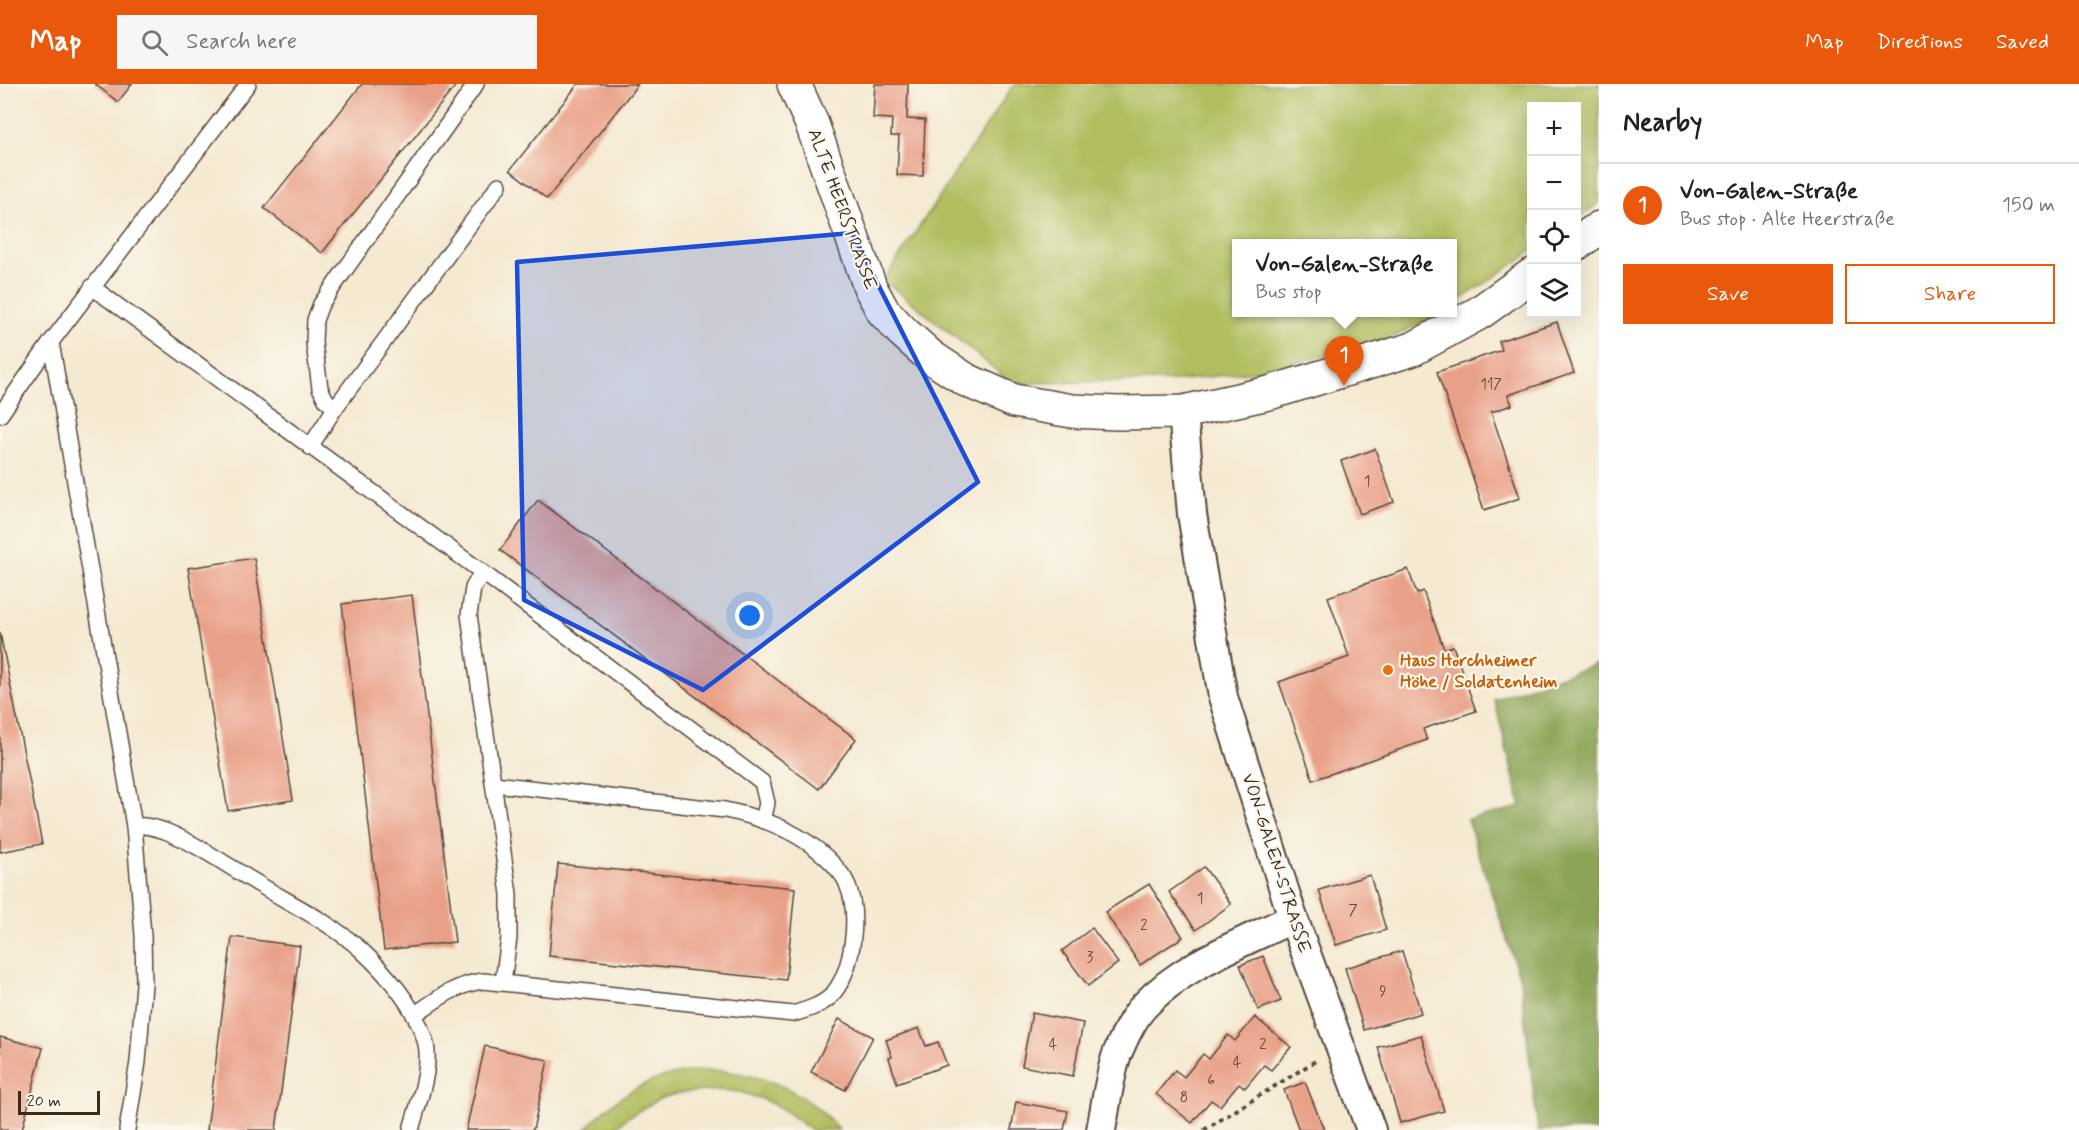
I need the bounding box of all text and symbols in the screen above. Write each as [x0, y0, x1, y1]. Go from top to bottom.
search box [117, 15, 537, 69]
text: Map [30, 24, 81, 61]
icon: search [138, 26, 171, 59]
text: Search here [186, 28, 297, 56]
text: Map [1805, 28, 1844, 56]
text: Directions [1877, 28, 1963, 56]
text: Saved [1996, 28, 2049, 56]
map controls [1527, 102, 1581, 318]
button: + [1527, 102, 1581, 156]
text: Nearby [1623, 106, 1702, 140]
street label: ALTE HEERSTRASSE [802, 125, 882, 294]
button: − [1527, 156, 1581, 210]
text: Von-Galen-Straße [1680, 178, 1858, 206]
text: 1 [1638, 192, 1647, 219]
text: 150 m [2002, 192, 2055, 219]
text: Bus stop · Alte Heerstraße [1680, 206, 1895, 233]
button: locate [1527, 210, 1581, 264]
popup [1232, 239, 1457, 317]
text: Von-Galen-Straße [1256, 251, 1433, 279]
button: layers [1527, 264, 1581, 318]
button: Save [1623, 264, 1833, 324]
button: Share [1845, 264, 2055, 324]
text: Bus stop [1256, 279, 1322, 306]
pin: 1 [1324, 336, 1364, 386]
house number: 117 [1480, 375, 1502, 395]
house number: 1 [1364, 472, 1370, 492]
your location [735, 601, 764, 630]
place label: Haus Horchheimer Höhe / Soldatenheim [1400, 649, 1558, 694]
marker: Haus Horchheimer Höhe / Soldatenheim [1381, 663, 1395, 677]
street label: VON-GALEN-STRASSE [1236, 770, 1317, 956]
house number: 1 [1197, 889, 1203, 909]
house number: 7 [1348, 901, 1358, 921]
house number: 2 [1140, 916, 1148, 936]
house number: 3 [1087, 948, 1094, 968]
house number: 9 [1379, 982, 1387, 1002]
house number: 4 [1049, 1035, 1058, 1055]
house number: 2 [1259, 1035, 1267, 1055]
house number: 4 [1233, 1053, 1242, 1073]
house number: 6 [1207, 1071, 1215, 1091]
scale bar [18, 1088, 100, 1116]
house number: 8 [1180, 1088, 1188, 1108]
text: 20 m [27, 1091, 61, 1112]

